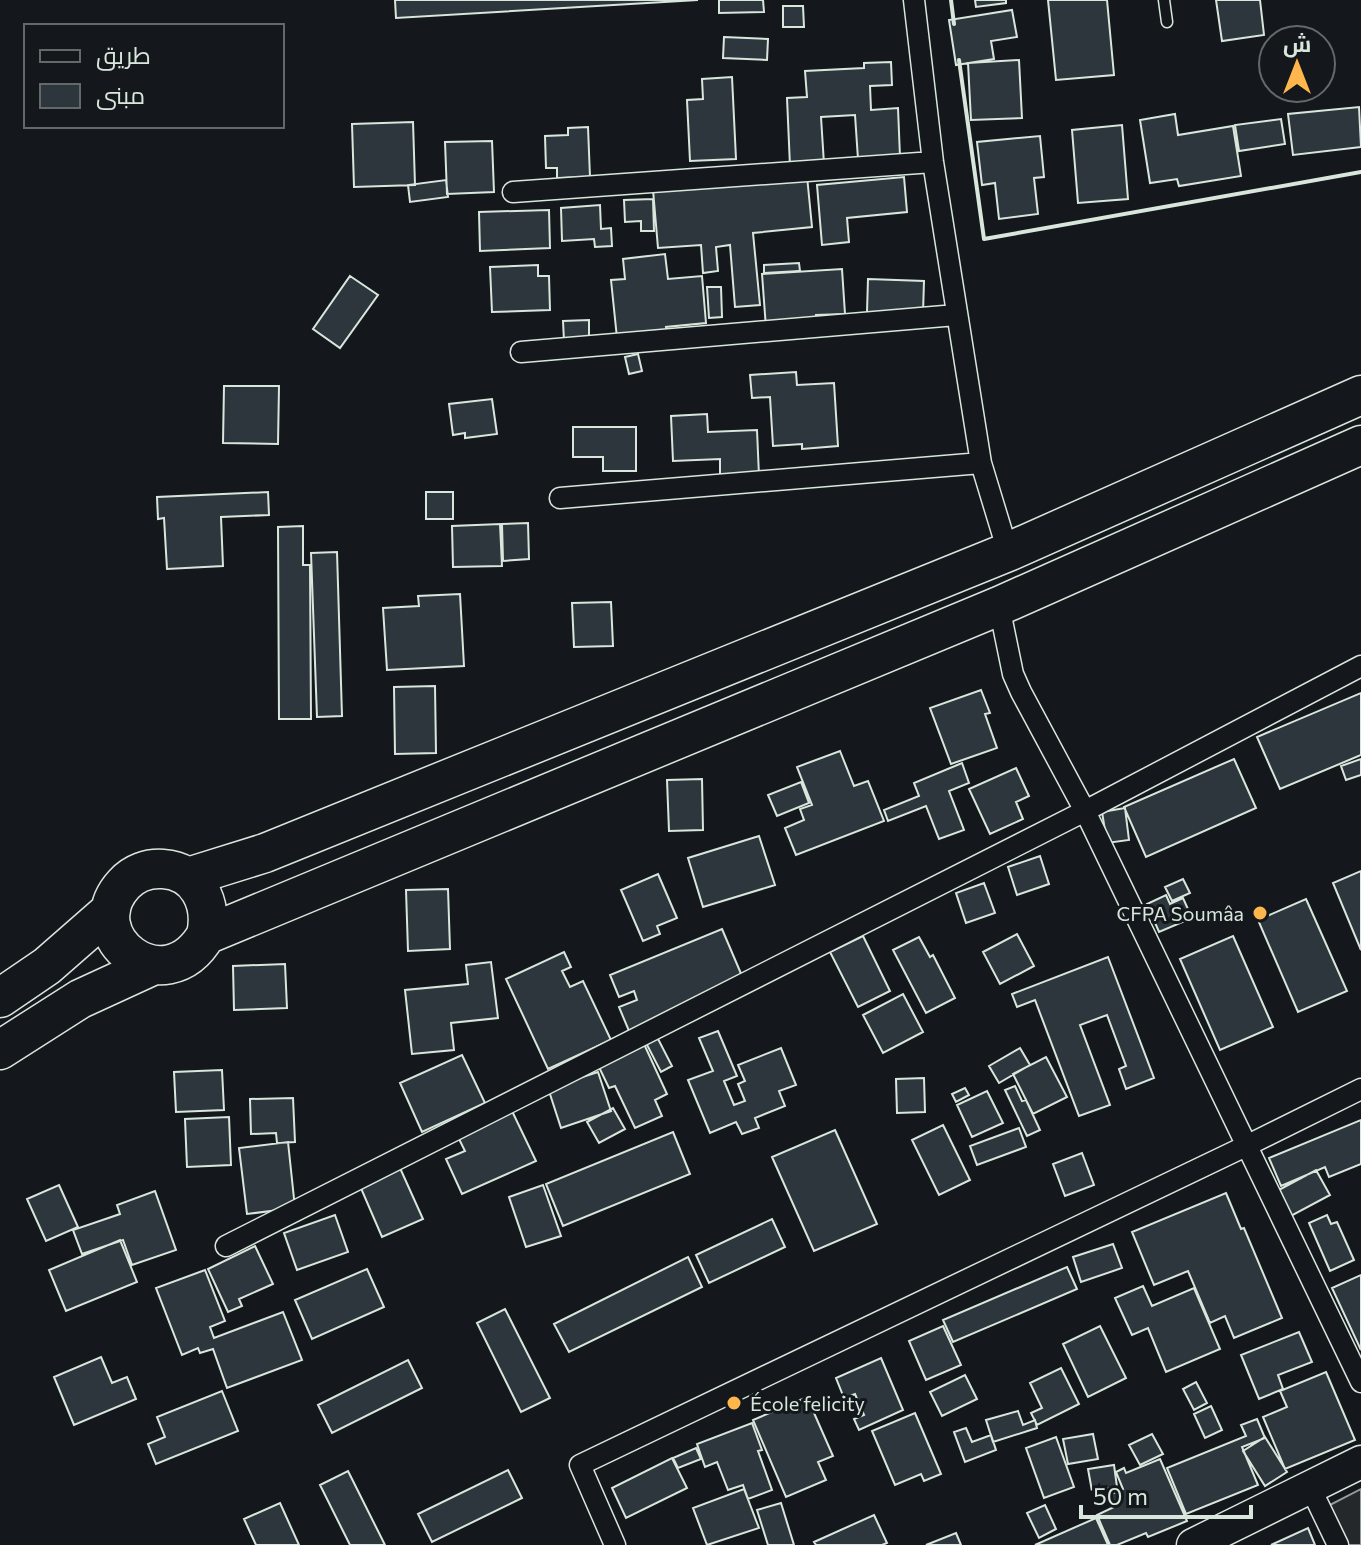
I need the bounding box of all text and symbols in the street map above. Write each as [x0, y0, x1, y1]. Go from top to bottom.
legend [24, 24, 284, 128]
north arrow [1257, 24, 1337, 104]
text: ش [1283, 30, 1311, 58]
text: طريق [96, 40, 151, 71]
text: مبنى [96, 80, 145, 110]
place label: CFPA Soumâa [1117, 901, 1244, 925]
marker: CFPA Soumâa [1251, 904, 1269, 922]
place label: École felicity [750, 1391, 865, 1415]
marker: École felicity [725, 1394, 743, 1412]
scale bar [1081, 1469, 1251, 1519]
text: 50 m [1093, 1481, 1148, 1510]

